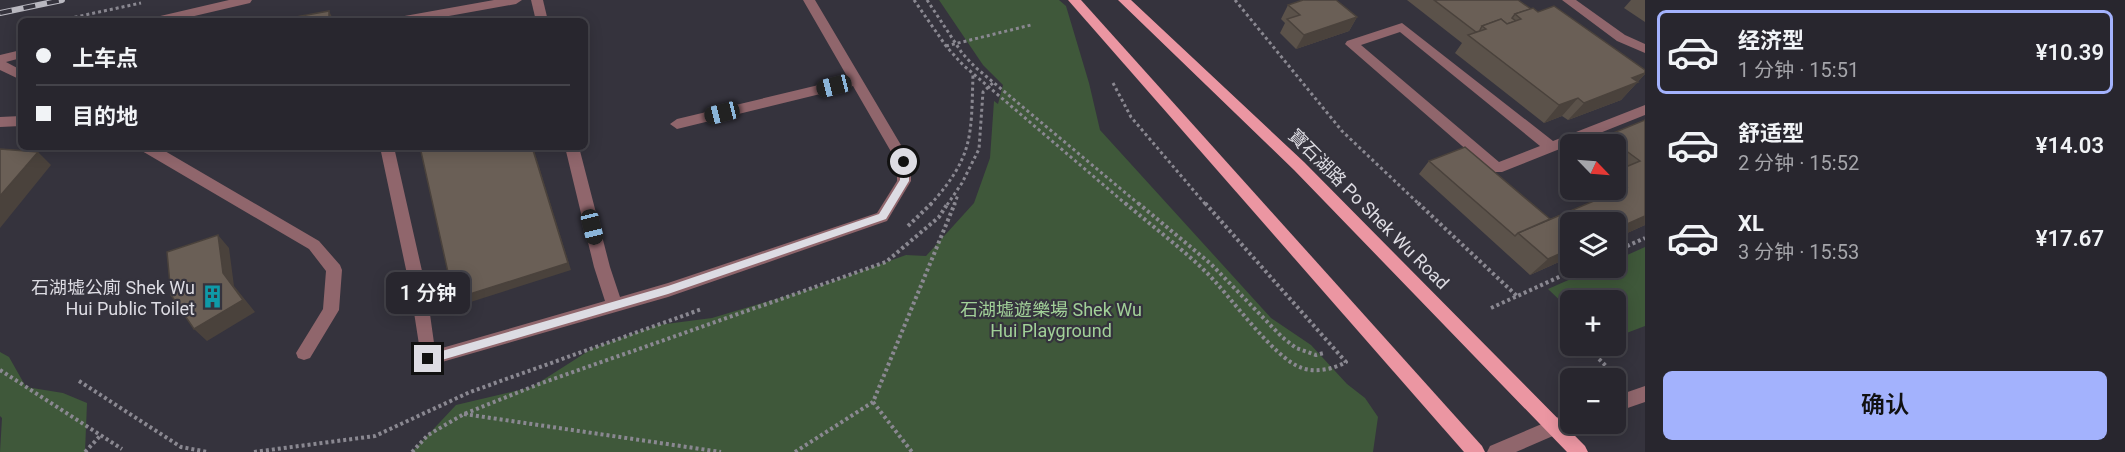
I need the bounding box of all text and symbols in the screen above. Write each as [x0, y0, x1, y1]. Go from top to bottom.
icon: car [1666, 25, 1720, 79]
text: 经济型 [1738, 28, 1804, 53]
text: ¥10.39 [2036, 40, 2104, 65]
text: 上车点 [72, 46, 138, 71]
text: 1 分钟 · 15:51 [1738, 58, 1859, 82]
car [814, 73, 854, 99]
car [702, 100, 742, 126]
text: 目的地 [72, 104, 138, 129]
icon: car [1666, 118, 1720, 172]
text: 舒适型 [1738, 121, 1804, 146]
street label: 寶石湖路 Po Shek Wu Road [1285, 125, 1453, 293]
text: ¥14.03 [2036, 133, 2104, 158]
north arrow [1560, 134, 1626, 200]
map controls [1560, 134, 1626, 434]
route start [890, 148, 917, 175]
text: 2 分钟 · 15:52 [1738, 151, 1859, 175]
car [579, 207, 605, 247]
icon: car [1666, 211, 1720, 265]
text: XL [1738, 211, 1764, 236]
button: layers [1560, 212, 1626, 278]
text: ¥17.67 [2036, 226, 2104, 251]
text: 3 分钟 · 15:53 [1738, 240, 1859, 264]
callout: 1 分钟 [386, 272, 470, 314]
place label: 石湖墟公廁 Shek Wu Hui Public Toilet [31, 277, 195, 319]
text: 1 分钟 [400, 281, 456, 305]
building icon: 石湖墟公廁 Shek Wu Hui Public Toilet [200, 284, 226, 310]
button: + [1560, 290, 1626, 356]
park label: 石湖墟遊樂場 Shek Wu Hui Playground [960, 299, 1142, 341]
route end [414, 345, 441, 372]
button: − [1560, 368, 1626, 434]
button: 确认 [1663, 371, 2107, 440]

